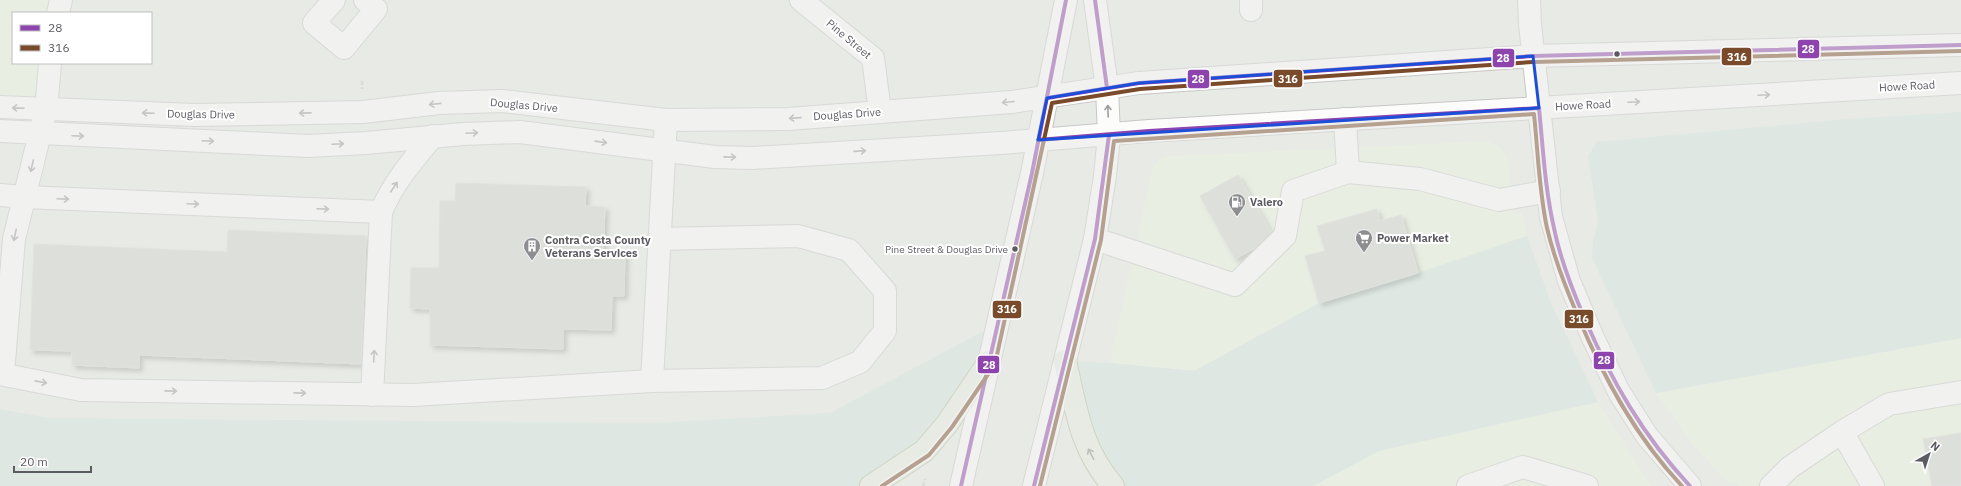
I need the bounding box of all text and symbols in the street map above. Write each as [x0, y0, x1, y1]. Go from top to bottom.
legend [12, 12, 152, 64]
street label: Pine Street [824, 16, 874, 62]
text: 28 [48, 20, 62, 35]
line badge: 28 [1797, 39, 1820, 59]
text: 316 [48, 40, 70, 55]
text: 28 [1801, 42, 1815, 56]
line badge: 316 [1721, 47, 1752, 66]
line badge: 28 [1492, 48, 1515, 68]
unlabelled marker [1612, 49, 1622, 59]
text: 316 [1727, 50, 1747, 64]
text: 28 [1496, 51, 1510, 65]
line badge: 28 [1187, 69, 1210, 89]
line badge: 316 [1273, 69, 1303, 88]
text: 28 [1191, 72, 1205, 86]
text: 316 [1278, 72, 1298, 86]
street label: Howe Road [1879, 78, 1935, 94]
one-way arrow [1757, 91, 1770, 98]
street label: Douglas Drive [490, 95, 558, 115]
street label: Howe Road [1555, 97, 1611, 113]
one-way arrow [1002, 99, 1015, 106]
one-way arrow [1627, 99, 1640, 106]
one-way arrow [429, 100, 442, 107]
one-way arrow [12, 104, 25, 112]
street label: Douglas Drive [813, 105, 881, 123]
one-way arrow [1104, 105, 1112, 118]
street label: Douglas Drive [167, 106, 235, 122]
one-way arrow [142, 109, 155, 117]
one-way arrow [299, 109, 312, 117]
one-way arrow [789, 115, 802, 122]
one-way arrow [465, 130, 478, 137]
one-way arrow [71, 132, 84, 139]
one-way arrow [201, 138, 214, 145]
one-way arrow [594, 138, 607, 146]
one-way arrow [331, 140, 344, 148]
one-way arrow [853, 148, 866, 155]
one-way arrow [723, 154, 736, 161]
one-way arrow [27, 159, 35, 172]
one-way arrow [390, 182, 398, 193]
fuel station icon: Valero [1227, 192, 1247, 217]
one-way arrow [56, 195, 69, 203]
place label: Valero [1250, 195, 1283, 209]
one-way arrow [186, 200, 199, 208]
one-way arrow [316, 206, 329, 213]
one-way arrow [11, 228, 19, 241]
supermarket icon: Power Market [1354, 228, 1374, 253]
place label: Power Market [1377, 231, 1449, 245]
place label: Contra Costa County Veterans Services [545, 233, 651, 260]
building icon: Contra Costa County Veterans Services [522, 236, 542, 261]
place label: Pine Street & Douglas Drive [885, 243, 1009, 256]
marker: Pine Street & Douglas Drive [1010, 244, 1020, 254]
line badge: 316 [992, 300, 1022, 319]
text: 316 [997, 302, 1017, 316]
line badge: 316 [1564, 309, 1594, 329]
text: 316 [1569, 312, 1589, 326]
one-way arrow [371, 350, 378, 363]
line badge: 28 [1593, 351, 1615, 370]
text: 28 [1597, 353, 1611, 367]
line badge: 28 [977, 355, 1000, 374]
text: 28 [982, 358, 996, 372]
one-way arrow [34, 378, 47, 386]
one-way arrow [164, 387, 177, 395]
one-way arrow [293, 389, 306, 397]
north arrow [1909, 434, 1949, 474]
text: N [1928, 438, 1943, 454]
scale bar [14, 448, 91, 474]
one-way arrow [1087, 448, 1094, 460]
text: 20 m [20, 454, 48, 469]

